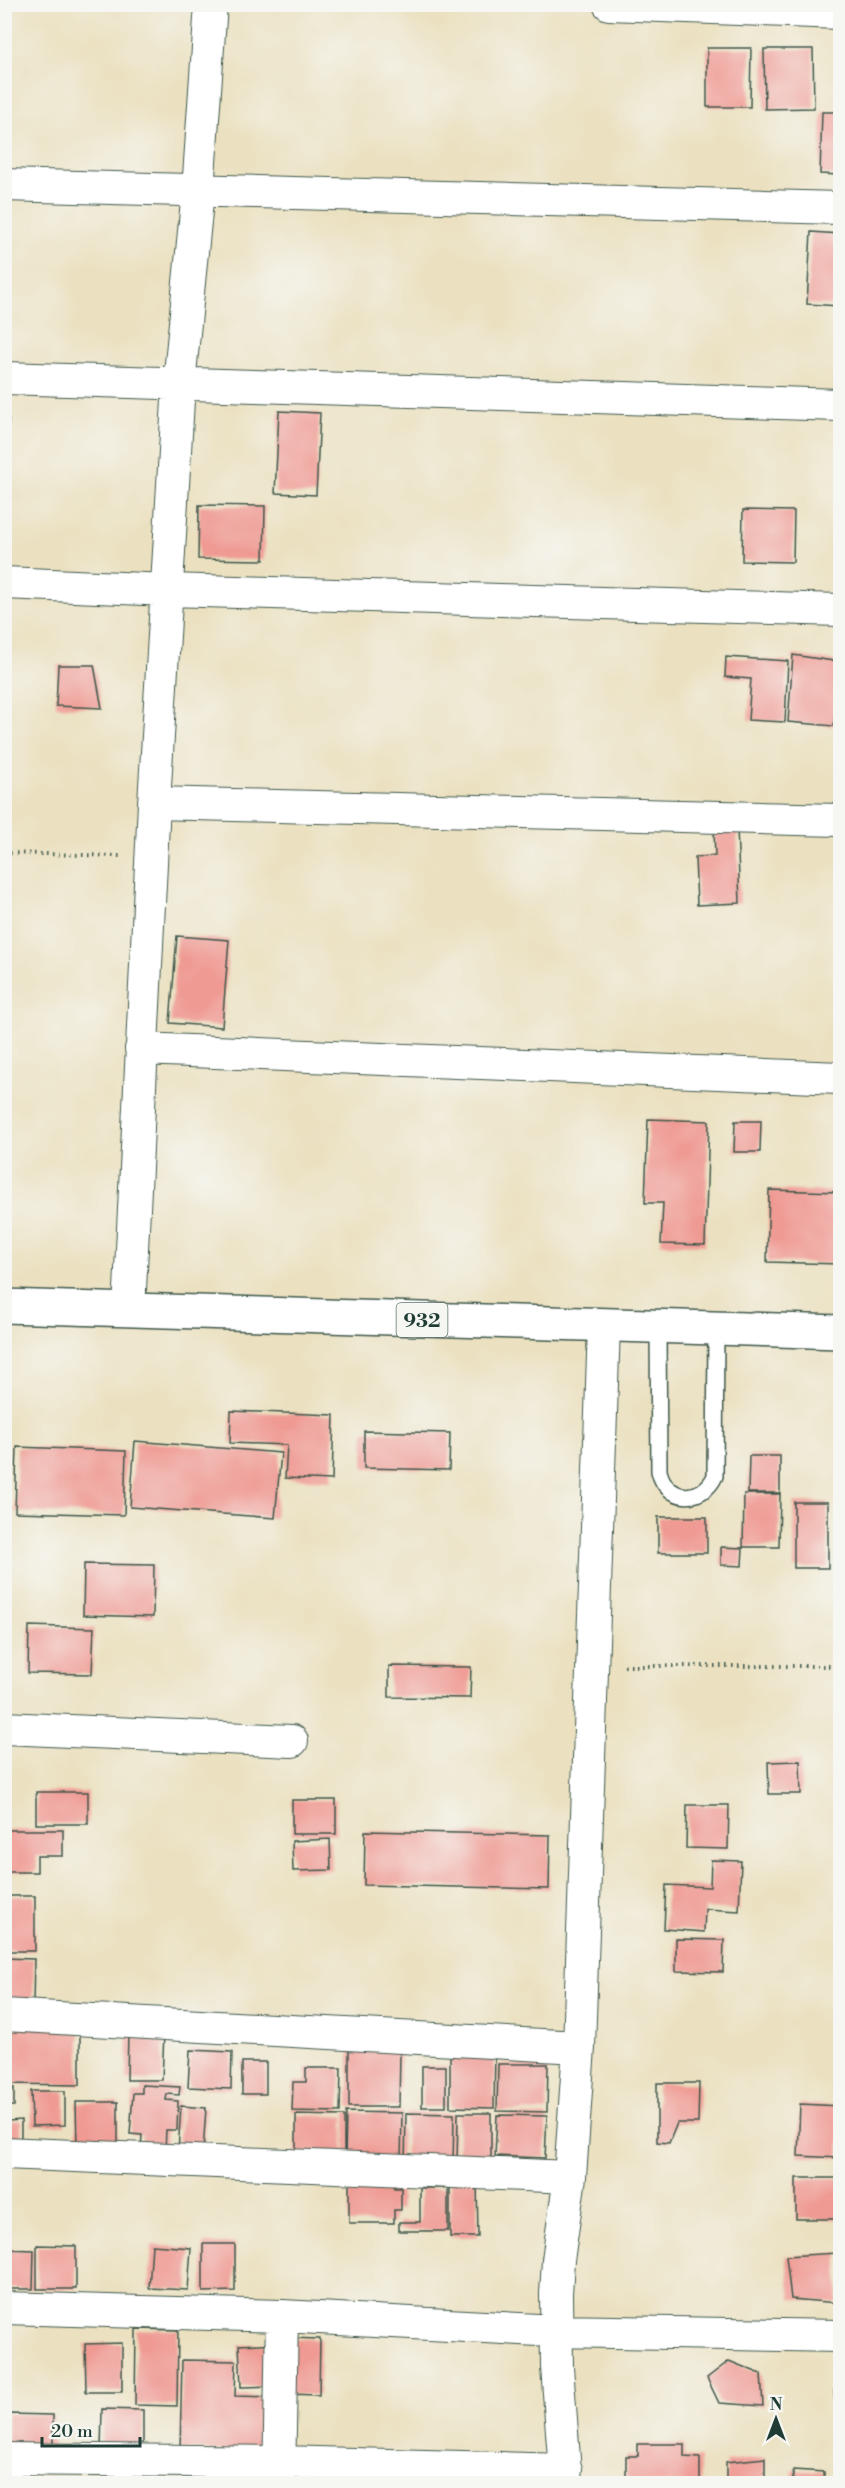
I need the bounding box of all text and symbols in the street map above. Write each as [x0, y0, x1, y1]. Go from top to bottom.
road number: 932 [396, 1303, 448, 1337]
north arrow [746, 2389, 806, 2449]
text: N [770, 2395, 783, 2415]
scale bar [42, 2410, 140, 2448]
text: 20 m [51, 2420, 93, 2443]

